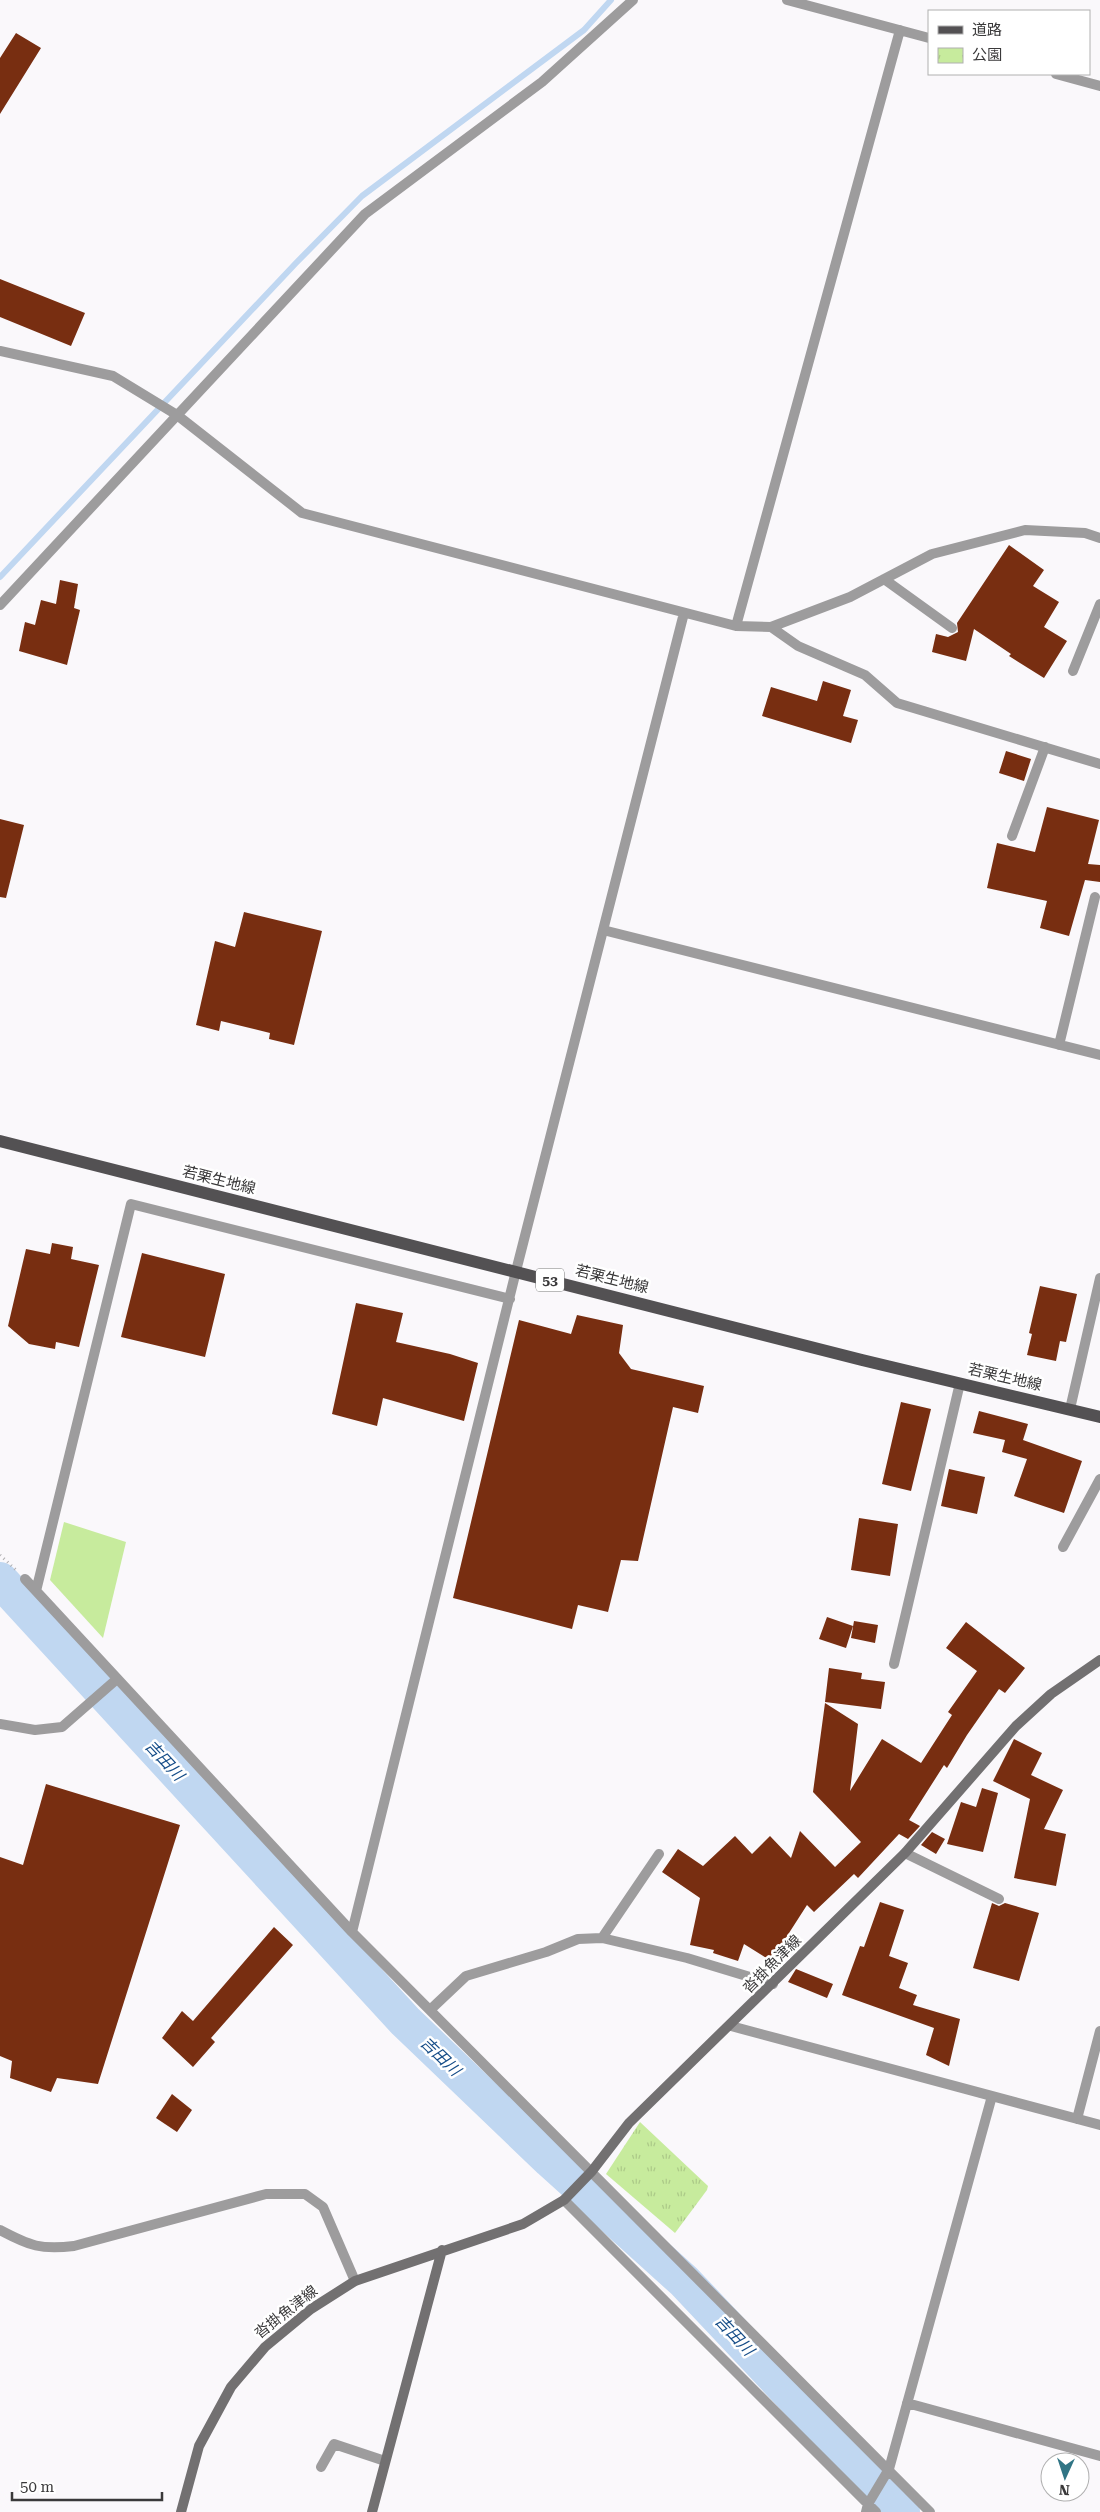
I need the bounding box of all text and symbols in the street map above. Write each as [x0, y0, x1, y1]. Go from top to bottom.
legend [928, 10, 1090, 75]
text: 道路 [972, 21, 1002, 39]
text: 公園 [972, 46, 1002, 64]
street label: 若栗生地線 [180, 1162, 258, 1198]
street label: 若栗生地線 [573, 1261, 651, 1297]
road number: 53 [536, 1268, 564, 1292]
street label: 若栗生地線 [966, 1360, 1044, 1394]
water label: 吉田川 [141, 1736, 189, 1786]
street label: 沓掛魚津線 [739, 1931, 805, 1997]
water label: 吉田川 [417, 2033, 466, 2081]
street label: 沓掛魚津線 [251, 2282, 321, 2342]
water label: 吉田川 [711, 2311, 759, 2361]
north arrow [1040, 2452, 1090, 2502]
scale bar [12, 2470, 162, 2502]
text: 50 m [20, 2478, 55, 2496]
text: N [1058, 2482, 1070, 2498]

